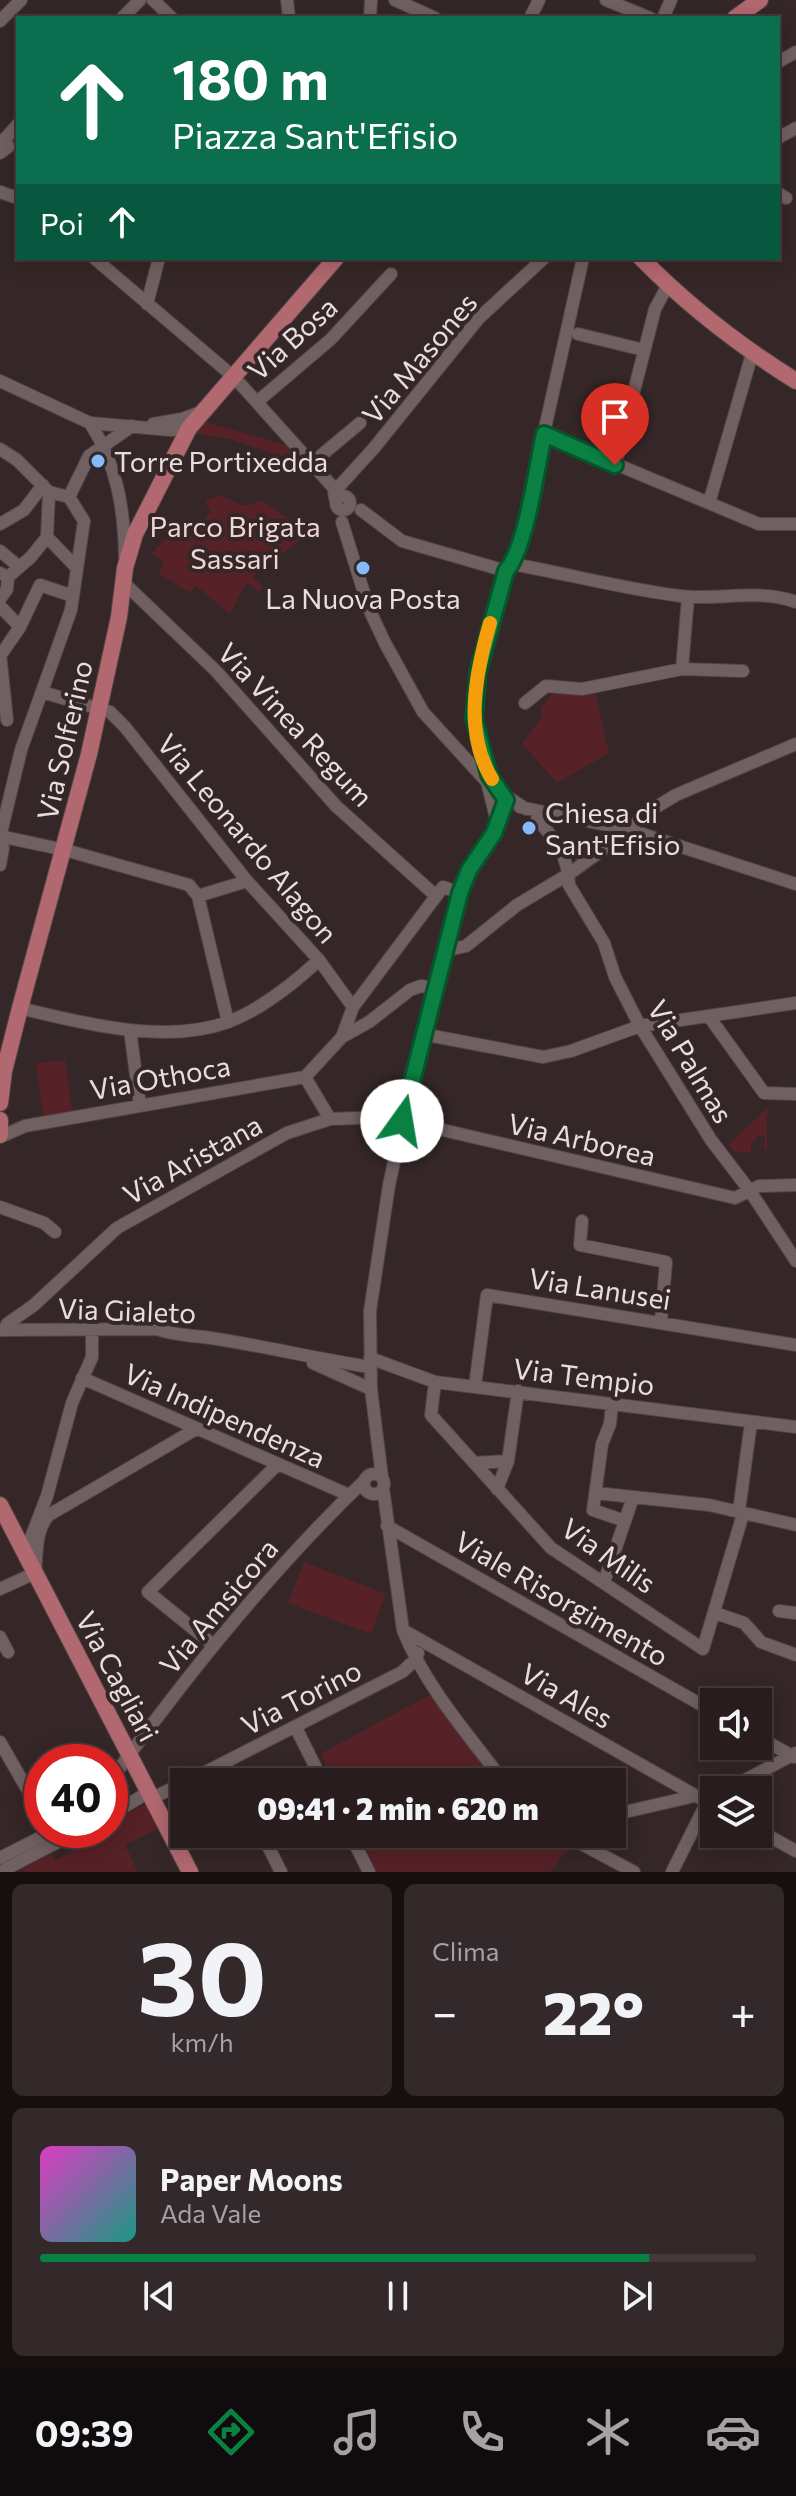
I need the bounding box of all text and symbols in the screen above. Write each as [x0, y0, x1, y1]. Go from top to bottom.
text: 180 m [172, 43, 329, 112]
icon: ahead [40, 48, 144, 152]
text: Piazza Sant'Efisio [172, 112, 458, 156]
icon: ahead [100, 200, 144, 244]
text: Poi [40, 204, 84, 241]
street label: Via Masones [354, 286, 484, 430]
street label: Via Bosa [240, 289, 344, 387]
pin [581, 383, 649, 465]
icon: arrive [593, 395, 637, 439]
place label: Torre Portixedda [114, 444, 328, 478]
marker: Torre Portixedda [89, 452, 107, 470]
park label: Parco Brigata Sassari [149, 509, 321, 575]
marker: La Nuova Posta [354, 559, 372, 577]
place label: La Nuova Posta [265, 581, 461, 615]
street label: Via Vinea Regum [211, 635, 381, 813]
street label: Via Solferino [29, 657, 99, 823]
street label: Via Leonardo Alagon [151, 727, 345, 949]
place label: Chiesa di Sant'Efisio [545, 795, 680, 861]
marker: Chiesa di Sant'Efisio [520, 819, 538, 837]
street label: Via Palmas [641, 993, 741, 1129]
street label: Via Othoca [87, 1048, 233, 1106]
position arrow [360, 1079, 444, 1163]
street label: Via Arborea [505, 1106, 659, 1172]
street label: Via Aristana [117, 1107, 267, 1211]
street label: Via Lanusei [526, 1260, 674, 1316]
street label: Via Gialeto [57, 1291, 197, 1329]
street label: Via Tempio [512, 1350, 656, 1402]
street label: Via Indipendenza [119, 1355, 331, 1475]
street label: Via Milis [555, 1510, 663, 1600]
street label: Viale Risorgimento [449, 1523, 675, 1673]
street label: Via Amsicora [152, 1531, 284, 1681]
street label: Via Cagliari [69, 1605, 167, 1747]
street label: Via Torino [235, 1652, 367, 1742]
street label: Via Ales [515, 1655, 619, 1735]
map controls [700, 1688, 772, 1848]
button: sound [700, 1688, 772, 1760]
speed limit sign: 40 [24, 1744, 128, 1848]
button: layers [700, 1776, 772, 1848]
text: 09:41 · 2 min · 620 m [257, 1789, 539, 1826]
text: 30 [137, 1910, 267, 2037]
text: Clima [432, 1935, 499, 1966]
text: 22° [543, 1974, 644, 2047]
text: − [432, 1984, 457, 2038]
text: + [730, 1984, 756, 2038]
text: km/h [170, 2026, 234, 2057]
text: Paper Moons [160, 2160, 343, 2197]
text: Ada Vale [160, 2197, 261, 2228]
icon: previous [137, 2274, 181, 2318]
icon: pause [376, 2274, 420, 2318]
icon: next [615, 2274, 659, 2318]
icon: directions [203, 2404, 259, 2460]
icon: music [329, 2404, 385, 2460]
icon: phone [454, 2404, 510, 2460]
icon: climate [580, 2404, 636, 2460]
icon: car [705, 2404, 761, 2460]
text: 09:39 [35, 2410, 134, 2454]

